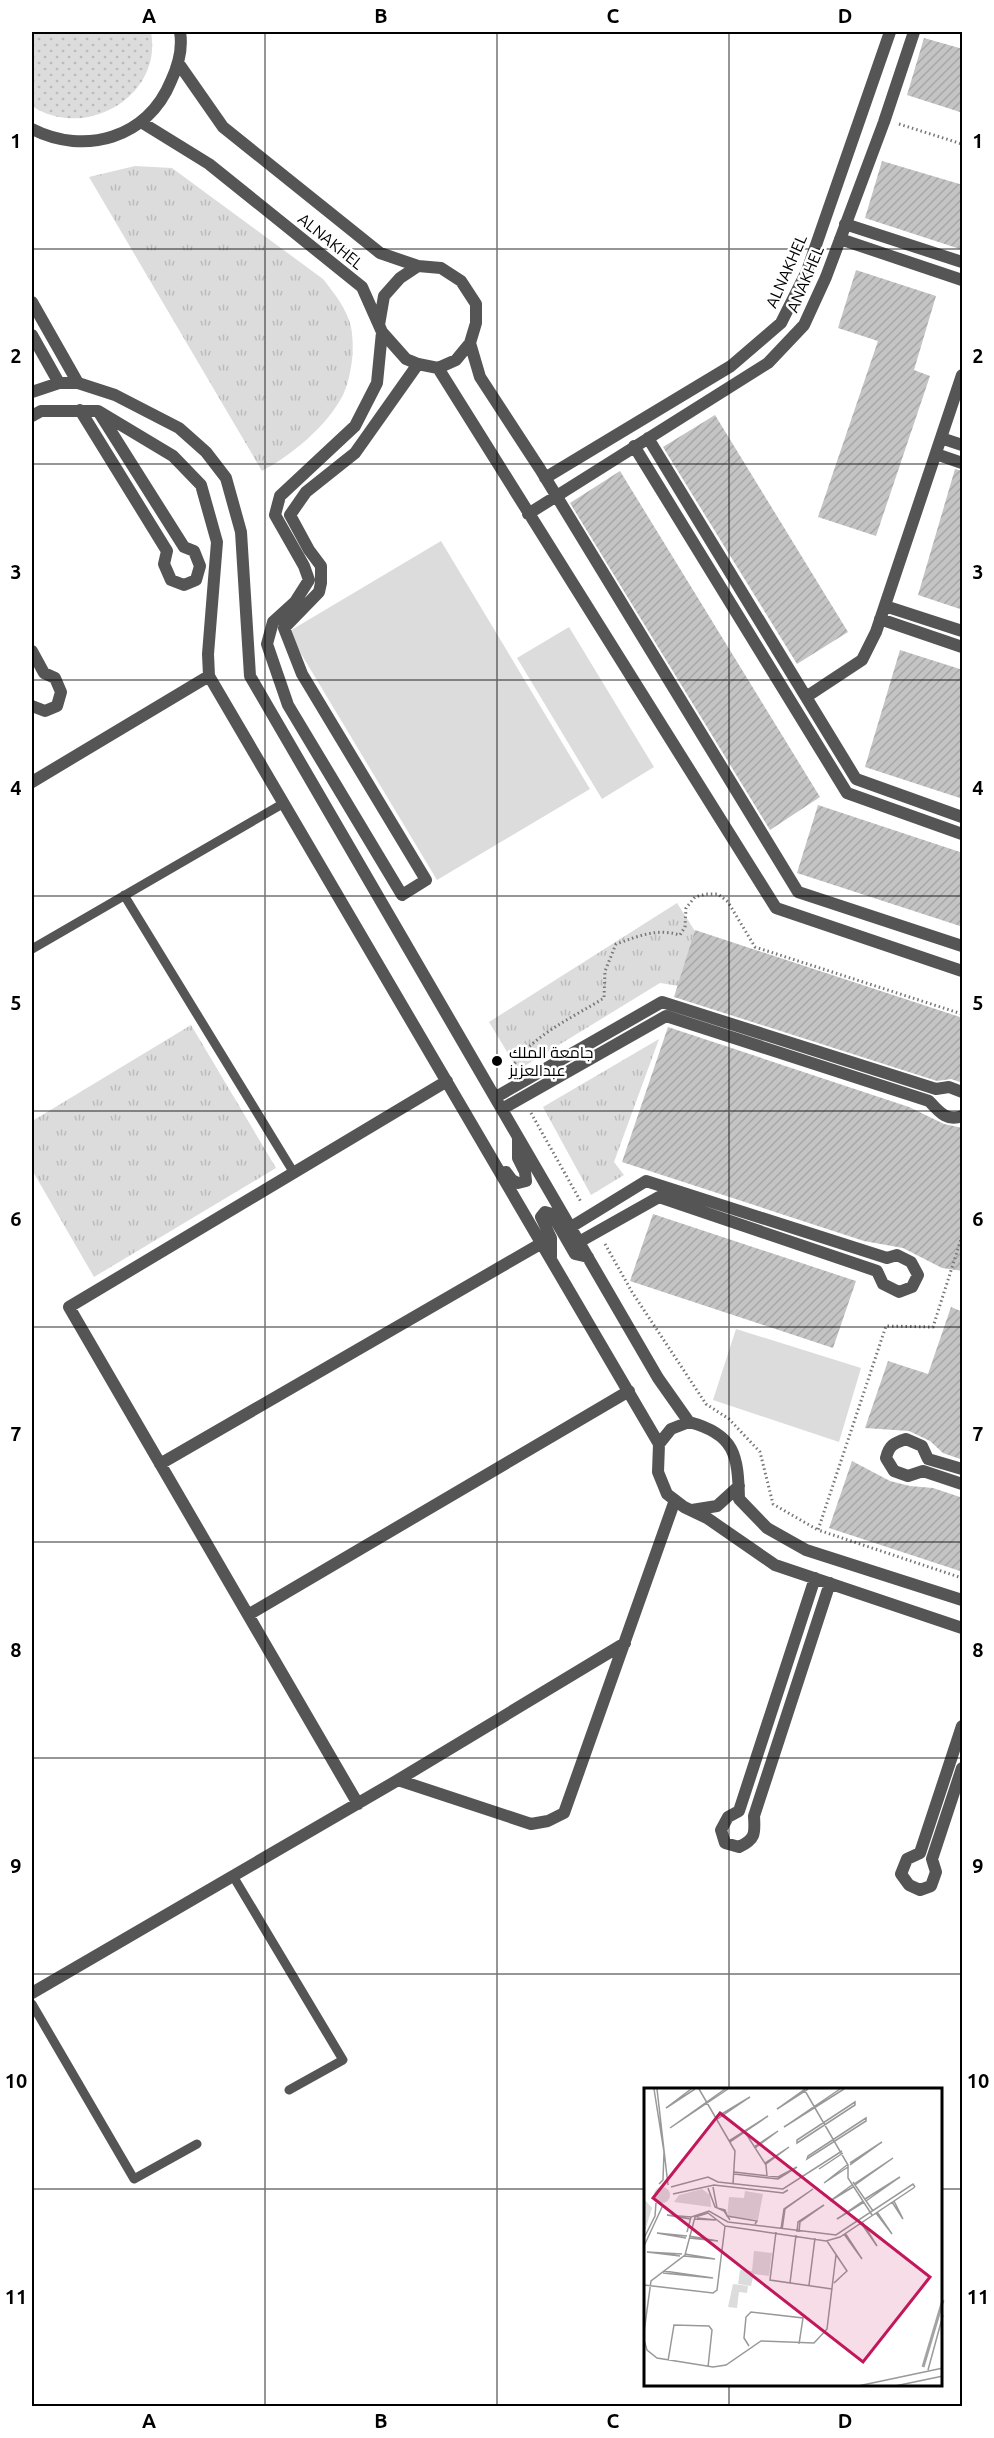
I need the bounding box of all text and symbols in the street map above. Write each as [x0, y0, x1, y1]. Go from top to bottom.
text: A [142, 4, 156, 27]
text: B [374, 4, 388, 27]
text: C [607, 4, 620, 27]
text: D [838, 4, 852, 27]
text: 1 [10, 129, 22, 152]
text: 1 [972, 129, 984, 152]
street label: ALNAKHEL [295, 209, 367, 273]
street label: ALNAKHEL [762, 232, 810, 310]
street label: ANAKHEL [783, 243, 827, 315]
text: 2 [10, 344, 22, 367]
text: 2 [972, 344, 984, 367]
text: 3 [10, 560, 22, 583]
text: 3 [972, 560, 984, 583]
text: 4 [10, 776, 22, 799]
text: 4 [972, 776, 984, 799]
text: 5 [10, 991, 22, 1014]
text: 5 [972, 991, 984, 1014]
place label: جامعة الملك عبدالعزيز [508, 1043, 593, 1080]
marker: جامعة الملك عبدالعزيز [490, 1054, 504, 1068]
text: 6 [10, 1207, 22, 1230]
text: 6 [972, 1207, 984, 1230]
text: 7 [10, 1422, 22, 1445]
text: 7 [972, 1422, 984, 1445]
text: 8 [10, 1638, 22, 1661]
text: 8 [972, 1638, 984, 1661]
text: 9 [10, 1854, 22, 1877]
text: 9 [972, 1854, 984, 1877]
text: 10 [5, 2069, 27, 2092]
text: 10 [967, 2069, 989, 2092]
inset map [644, 2088, 943, 2387]
text: 11 [5, 2285, 27, 2308]
text: 11 [967, 2285, 989, 2308]
text: A [142, 2409, 156, 2432]
text: B [374, 2409, 388, 2432]
text: C [607, 2409, 620, 2432]
text: D [838, 2409, 852, 2432]

